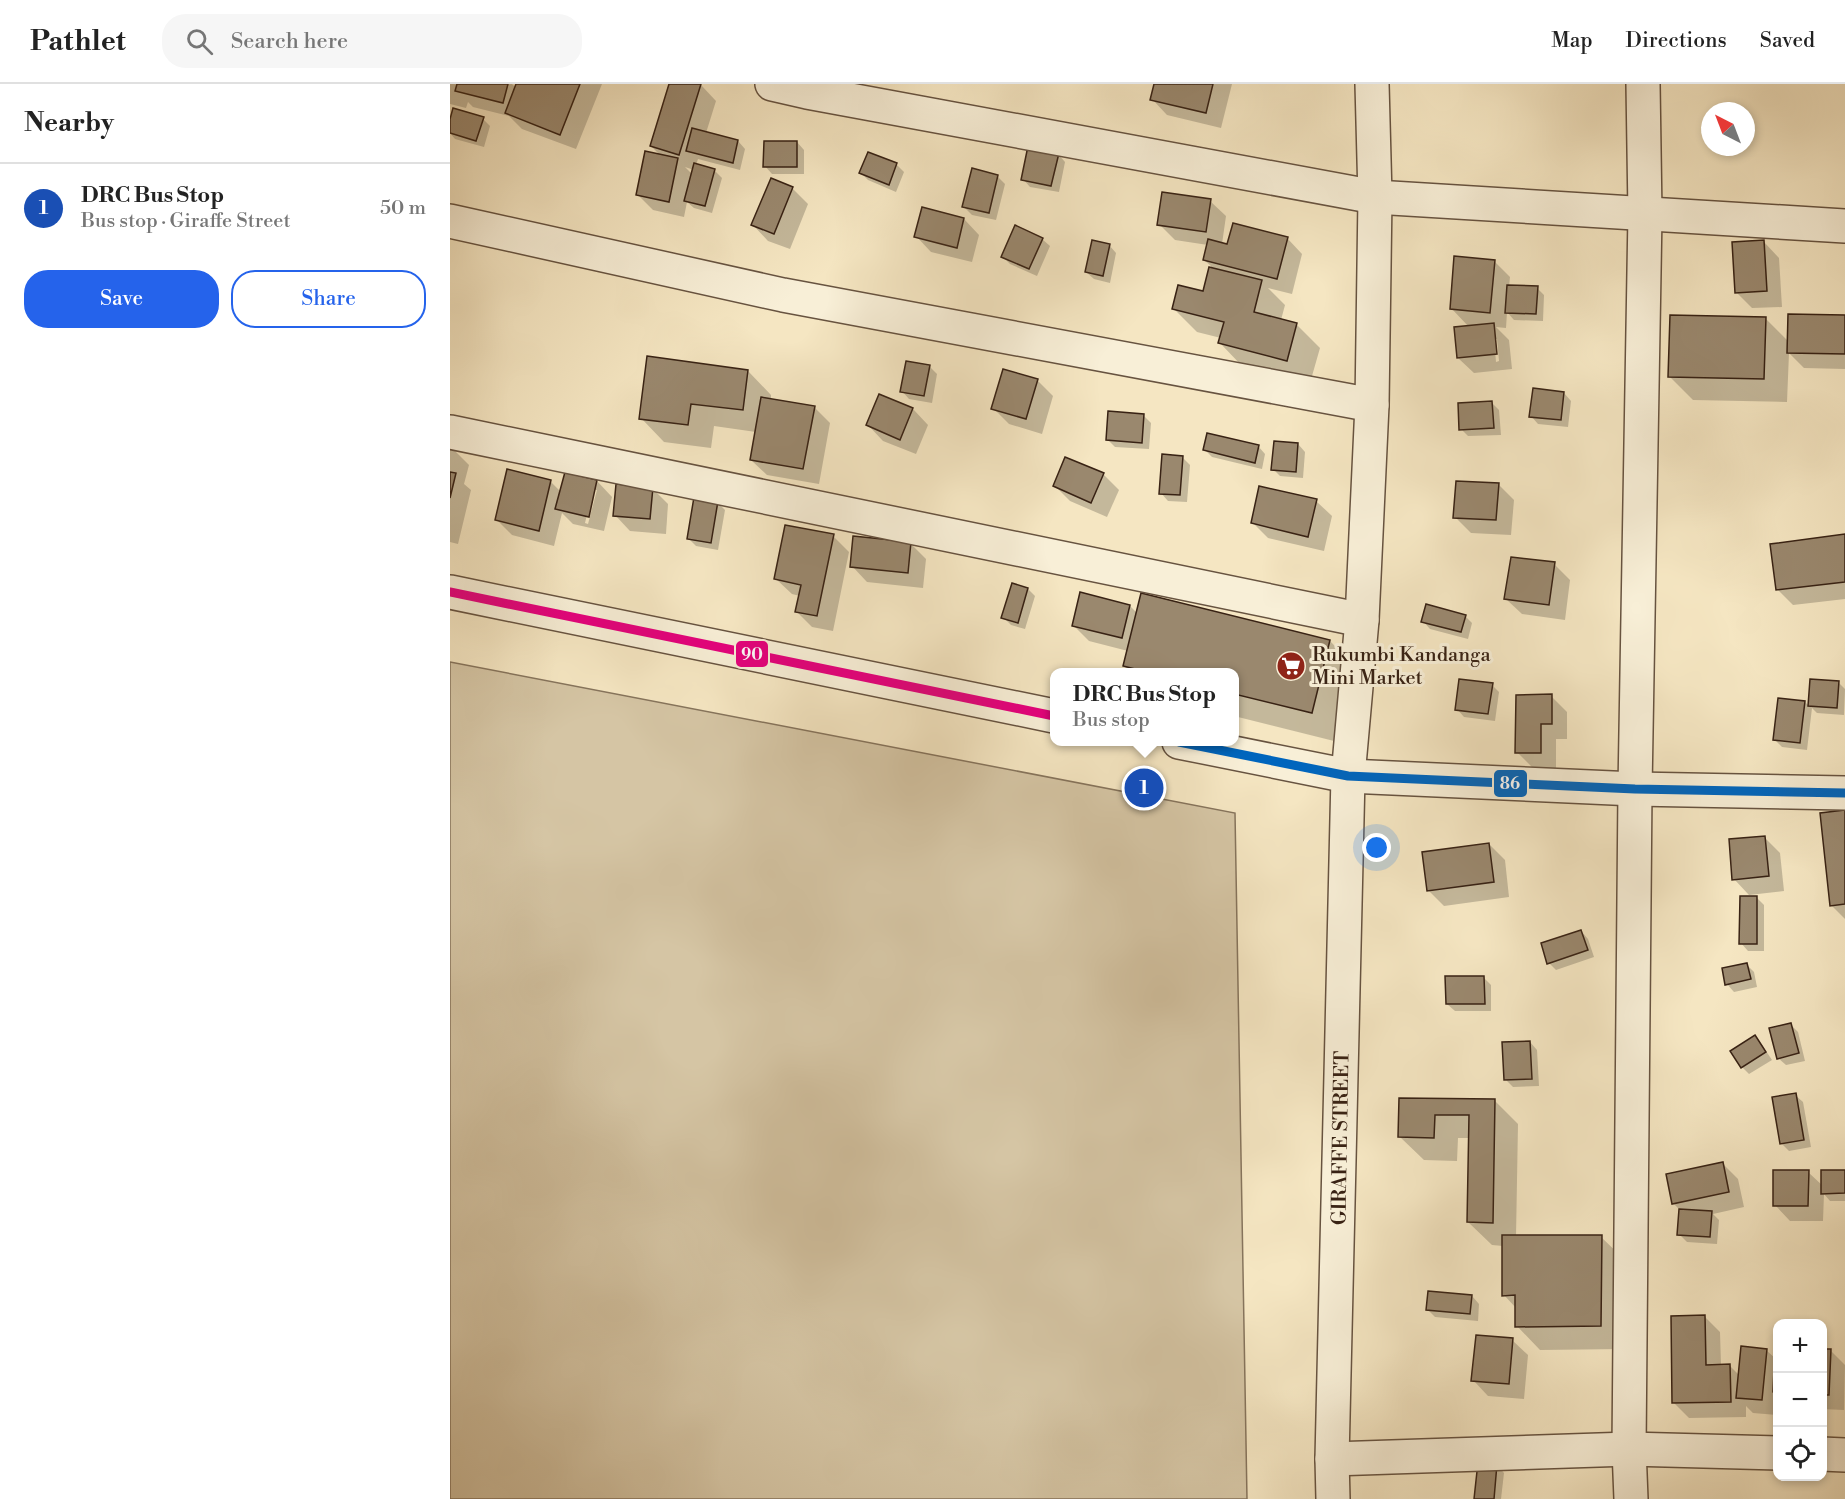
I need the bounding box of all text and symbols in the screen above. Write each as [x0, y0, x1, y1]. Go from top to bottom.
search box [162, 14, 582, 68]
text: Pathlet [30, 24, 126, 59]
icon: search [183, 25, 216, 58]
text: Search here [231, 28, 348, 55]
text: Map [1551, 28, 1593, 54]
text: Directions [1626, 28, 1727, 54]
text: Saved [1760, 28, 1815, 54]
north arrow [1701, 102, 1755, 156]
text: Nearby [24, 107, 114, 139]
text: DRC Bus Stop [81, 182, 224, 209]
text: 1 [39, 196, 48, 221]
text: 50 m [380, 196, 426, 221]
text: Bus stop · Giraffe Street [81, 209, 291, 234]
button: Save [24, 270, 219, 328]
button: Share [231, 270, 426, 328]
line badge: 90 [735, 640, 769, 668]
place label: Rukumbi Kandanga Mini Market [1312, 643, 1491, 691]
text: 90 [741, 645, 763, 665]
supermarket icon: Rukumbi Kandanga Mini Market [1275, 650, 1307, 682]
popup [1050, 668, 1239, 746]
text: DRC Bus Stop [1073, 681, 1216, 708]
text: Bus stop [1073, 708, 1150, 733]
pin: 1 [1124, 766, 1164, 810]
line badge: 86 [1493, 769, 1528, 798]
text: 86 [1500, 774, 1520, 794]
your location [1362, 833, 1391, 862]
street label: GIRAFFE STREET [1327, 1051, 1356, 1225]
map controls [1773, 1319, 1827, 1481]
button: + [1773, 1319, 1827, 1373]
button: − [1773, 1373, 1827, 1427]
button: locate [1773, 1427, 1827, 1481]

